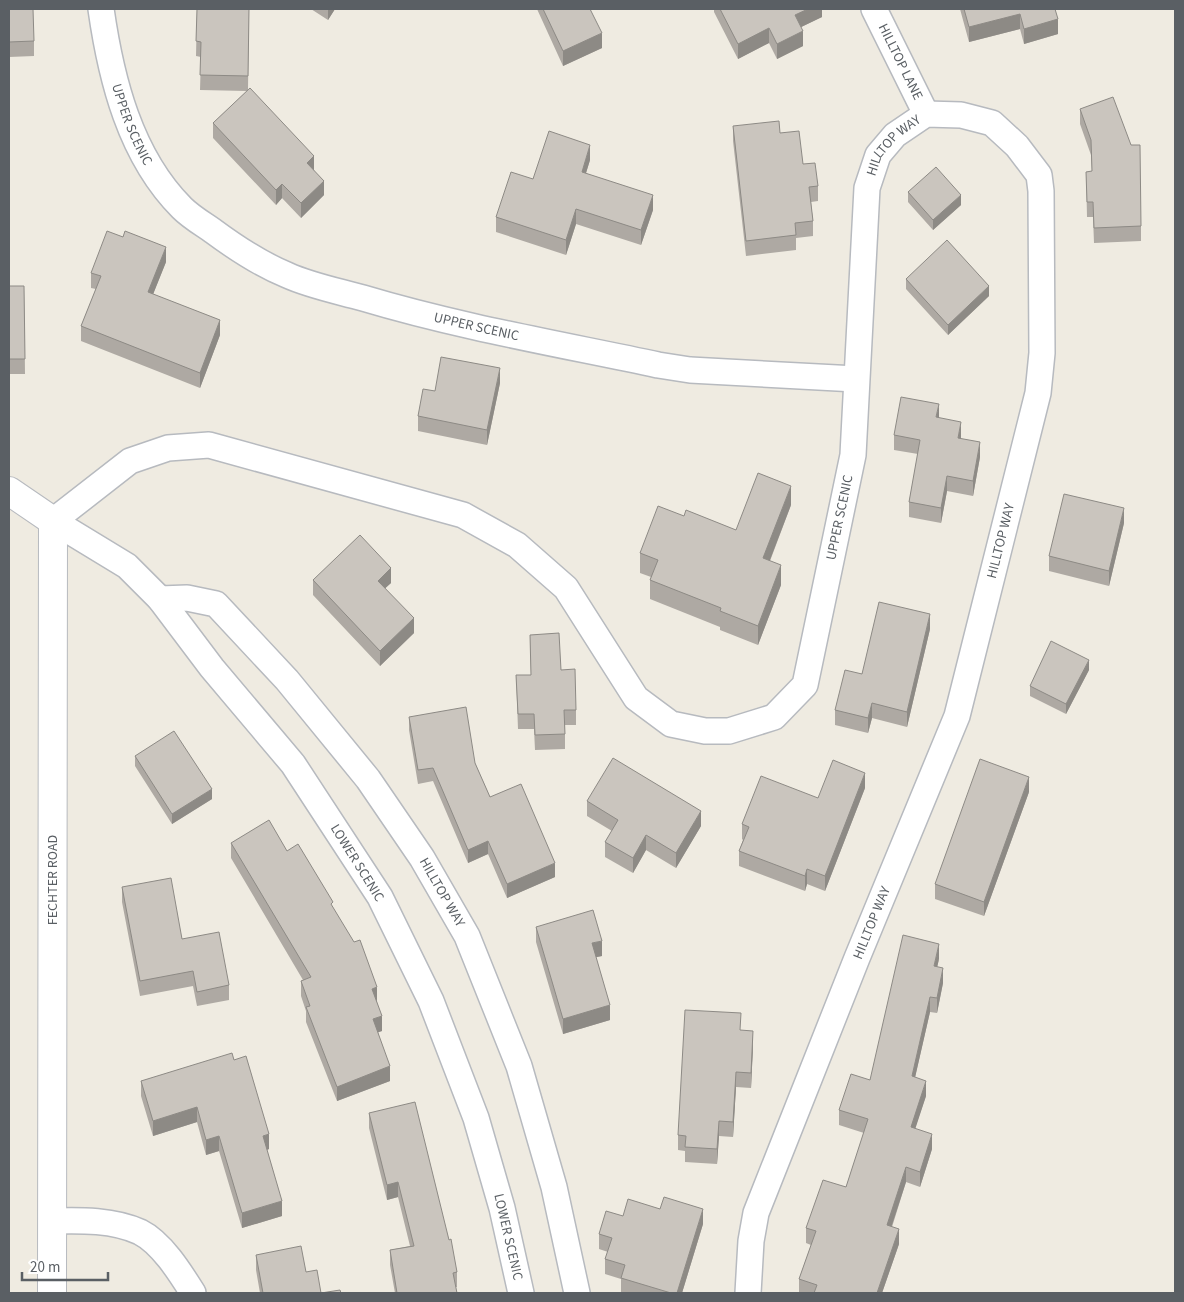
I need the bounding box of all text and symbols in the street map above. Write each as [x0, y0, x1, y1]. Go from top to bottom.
street label: HILLTOP LANE [873, 20, 928, 103]
street label: UPPER SCENIC [106, 81, 157, 169]
street label: HILLTOP WAY [862, 110, 925, 179]
street label: UPPER SCENIC [432, 308, 521, 346]
street label: UPPER SCENIC [821, 473, 859, 562]
street label: HILLTOP WAY [982, 501, 1020, 581]
street label: LOWER SCENIC [325, 820, 389, 906]
street label: FECHTER ROAD [43, 835, 63, 925]
street label: HILLTOP WAY [414, 854, 470, 931]
street label: HILLTOP WAY [848, 883, 896, 962]
street label: LOWER SCENIC [488, 1192, 528, 1282]
scale bar [22, 1250, 109, 1282]
text: 20 m [30, 1257, 60, 1278]

